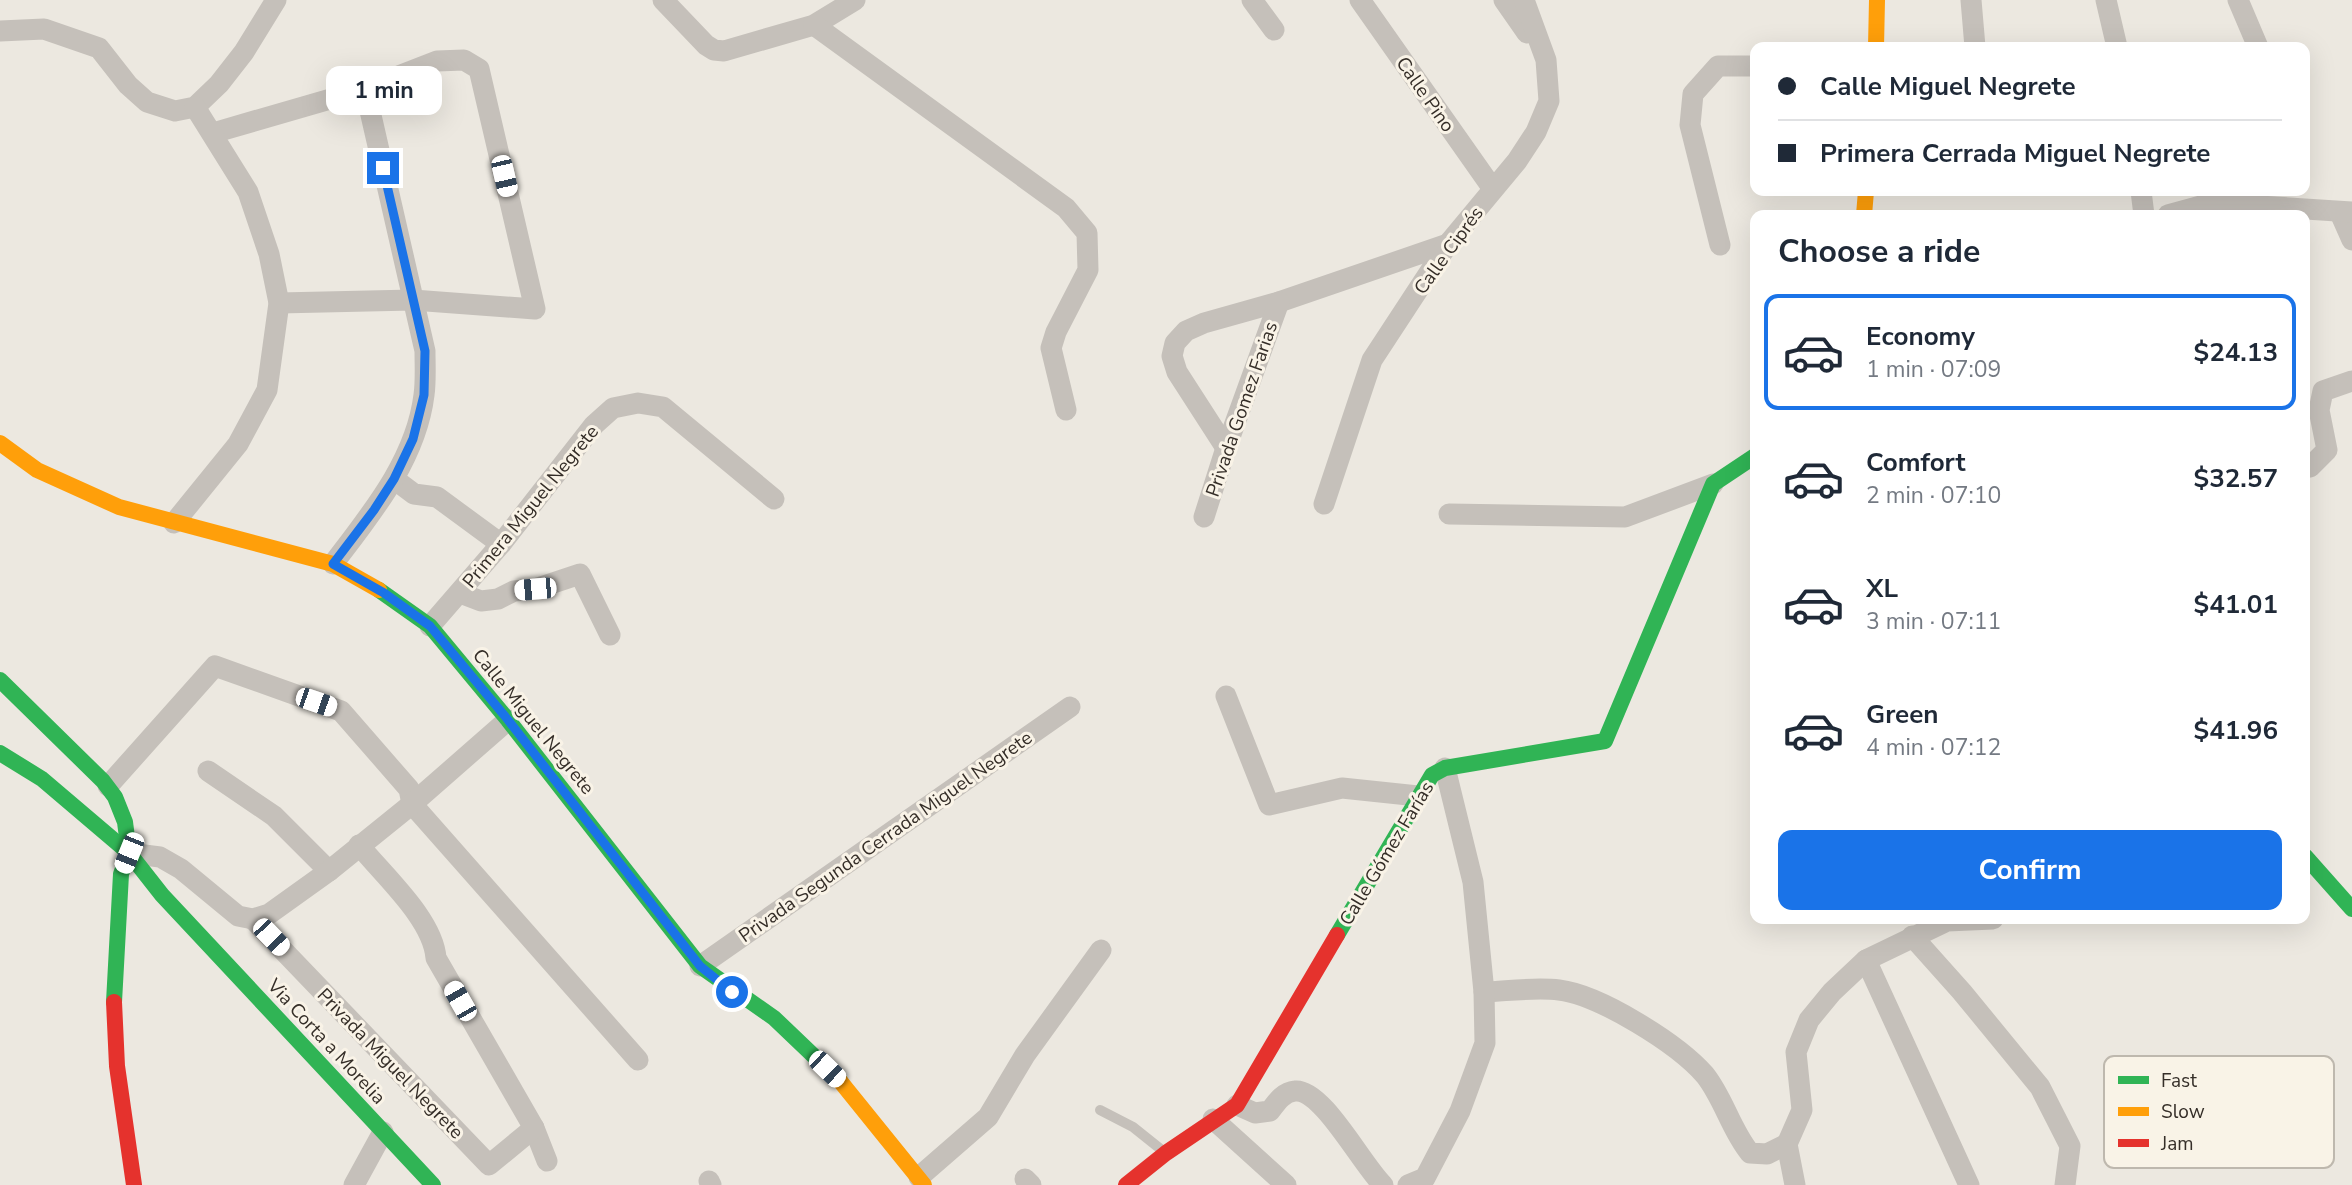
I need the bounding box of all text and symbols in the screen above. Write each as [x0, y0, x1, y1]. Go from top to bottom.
street label: Calle Pino [1390, 52, 1461, 137]
callout: 1 min [325, 66, 441, 116]
text: Calle Miguel Negrete [1820, 69, 2076, 104]
text: 1 min [354, 75, 414, 106]
text: Primera Cerrada Miguel Negrete [1820, 136, 2210, 171]
route end [367, 152, 399, 184]
car [490, 153, 519, 199]
street label: Calle Ciprés [1408, 201, 1490, 300]
text: Choose a ride [1778, 230, 1980, 273]
street label: Privada Gomez Farias [1200, 318, 1284, 500]
text: Economy [1866, 319, 1975, 354]
icon: car [1782, 321, 1845, 384]
text: $24.13 [2194, 335, 2278, 370]
text: 1 min · 07:09 [1866, 354, 2001, 385]
street label: Primera Miguel Negrete [457, 420, 605, 594]
text: Comfort [1866, 445, 1966, 480]
icon: car [1782, 447, 1845, 510]
text: $32.57 [2194, 461, 2278, 496]
text: 2 min · 07:10 [1866, 480, 2001, 511]
text: XL [1866, 571, 1898, 606]
icon: car [1782, 573, 1845, 636]
car [514, 577, 557, 601]
text: $41.01 [2194, 587, 2278, 622]
text: 3 min · 07:11 [1866, 606, 2001, 637]
street label: Calle Miguel Negrete [466, 643, 600, 800]
car [293, 685, 340, 719]
text: Green [1866, 697, 1939, 732]
icon: car [1782, 699, 1845, 762]
text: $41.96 [2194, 713, 2278, 748]
street label: Privada Segunda Cerrada Miguel Negrete [734, 725, 1038, 949]
text: 4 min · 07:12 [1866, 732, 2001, 763]
street label: Calle Gómez Farías [1334, 777, 1440, 930]
car [112, 830, 147, 876]
button: Confirm [1778, 830, 2282, 910]
car [249, 915, 294, 959]
street label: Via Corta a Morelia [261, 973, 391, 1110]
route start [716, 976, 748, 1008]
car [441, 978, 480, 1024]
street label: Privada Miguel Negrete [311, 983, 469, 1145]
car [805, 1047, 850, 1091]
legend [2104, 1056, 2334, 1168]
text: Fast [2161, 1068, 2197, 1094]
text: Slow [2161, 1099, 2205, 1125]
text: Jam [2160, 1131, 2194, 1157]

